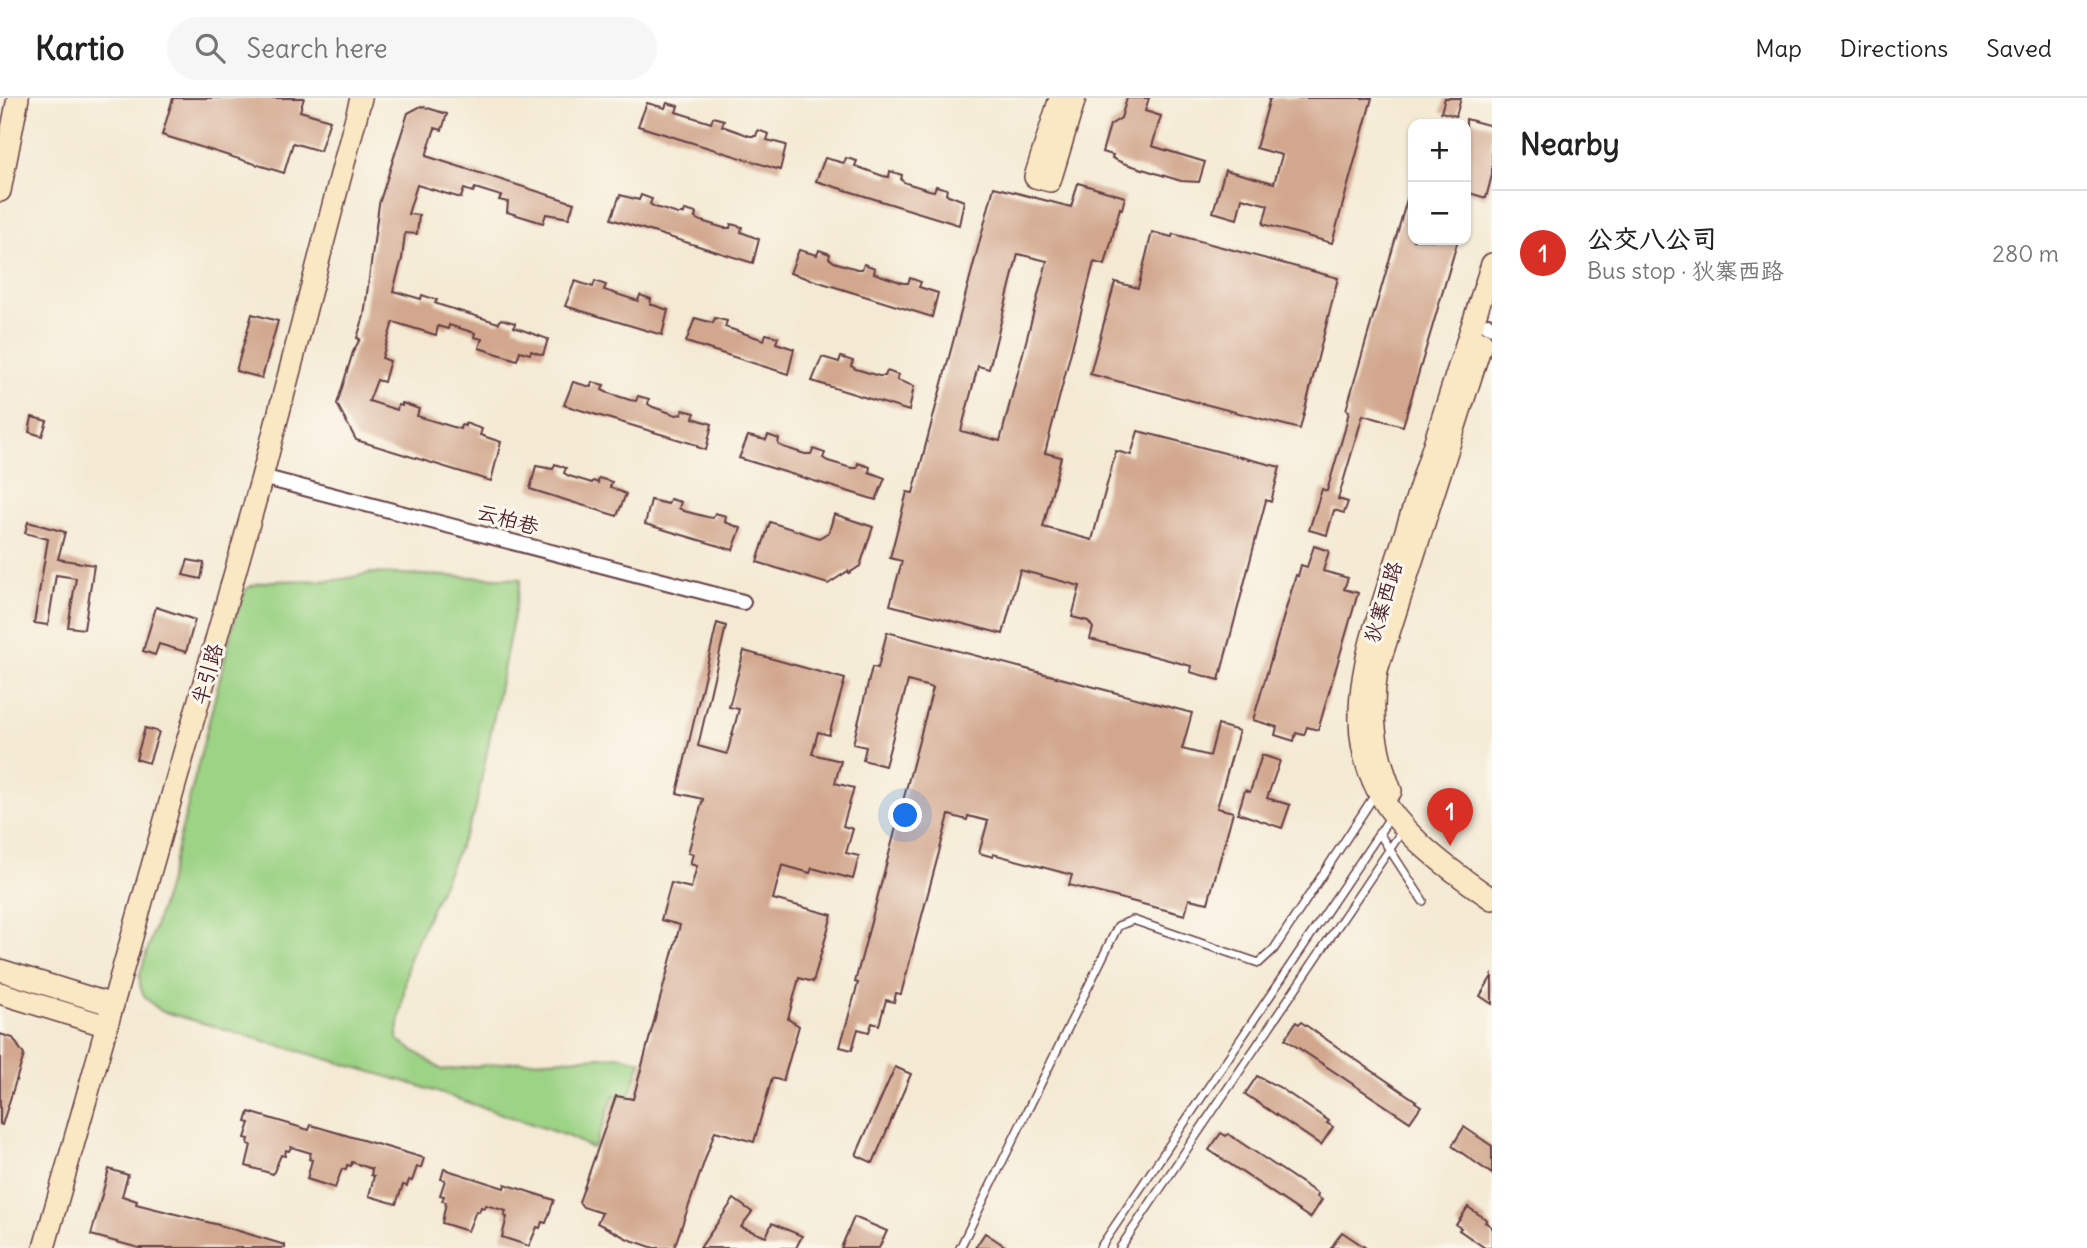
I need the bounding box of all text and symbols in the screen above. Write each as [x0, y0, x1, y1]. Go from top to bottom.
search box [167, 17, 657, 80]
text: Kartio [35, 27, 125, 69]
icon: search [191, 29, 229, 67]
text: Search here [247, 32, 388, 65]
text: Map [1755, 33, 1802, 63]
text: Directions [1840, 33, 1948, 63]
text: Saved [1986, 33, 2052, 63]
map controls [1408, 119, 1471, 245]
button: + [1408, 119, 1471, 182]
text: Nearby [1520, 125, 1620, 163]
button: − [1408, 182, 1471, 245]
text: 公交八公司 [1587, 222, 1717, 255]
text: 1 [1538, 239, 1548, 268]
text: 280 m [1992, 239, 2059, 268]
text: Bus stop · 狄寨西路 [1587, 256, 1784, 285]
street label: 云柏巷 [474, 498, 542, 540]
street label: 狄寨西路 [1358, 558, 1408, 646]
street label: 半引路 [185, 640, 229, 708]
pin: 1 [1427, 788, 1473, 846]
your location [888, 798, 922, 832]

